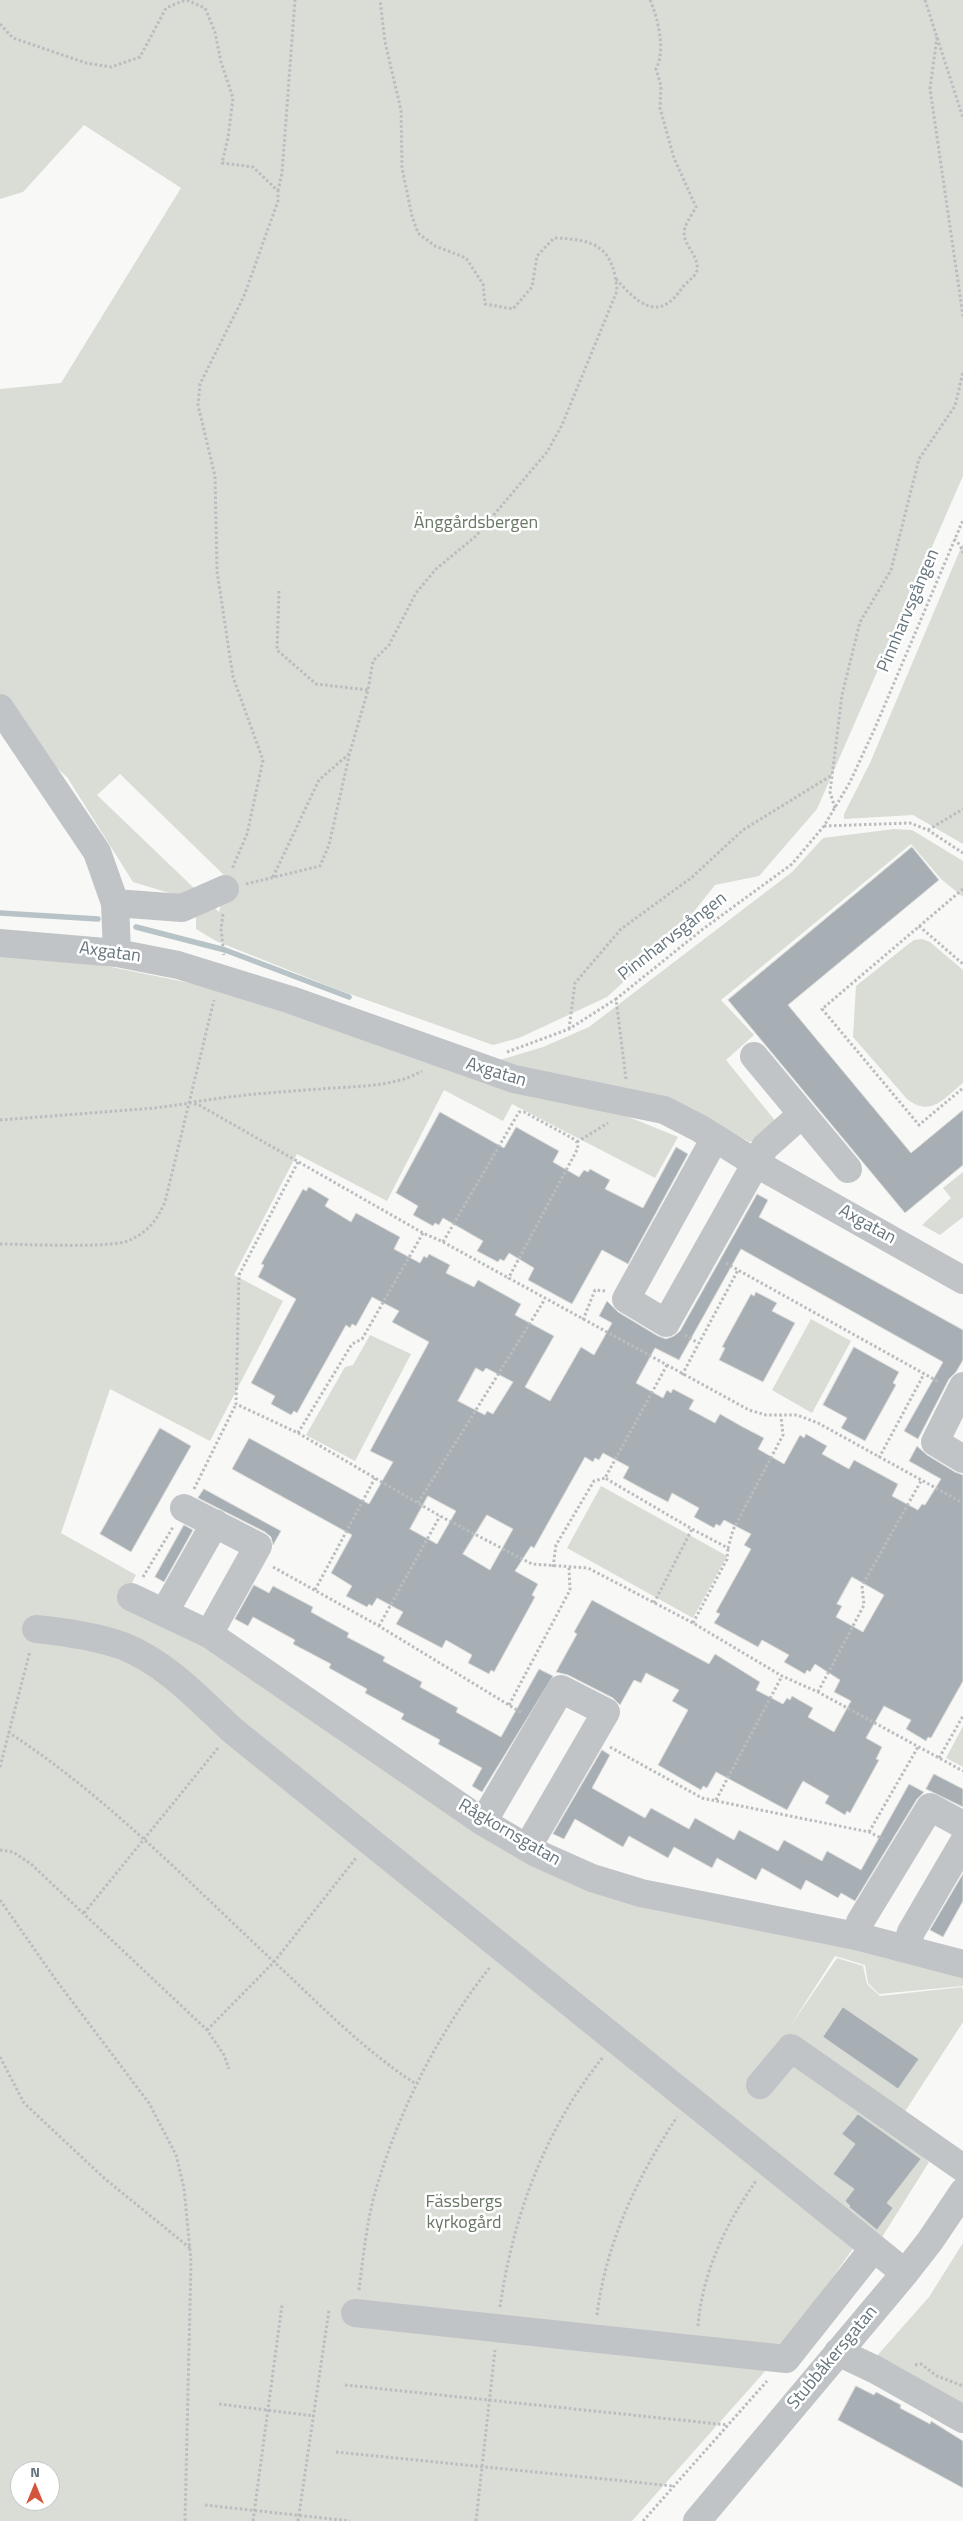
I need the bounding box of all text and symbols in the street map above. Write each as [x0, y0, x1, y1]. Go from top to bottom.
park label: Änggårdsbergen [414, 513, 538, 535]
street label: Pinnharvsgången [873, 546, 945, 676]
street label: Pinnharvsgången [614, 888, 732, 986]
street label: Axgatan [78, 938, 142, 968]
street label: Axgatan [463, 1054, 529, 1092]
street label: Axgatan [835, 1201, 899, 1249]
street label: Rågkornsgatan [454, 1795, 564, 1871]
park label: Fässbergs kyrkogård [426, 2192, 502, 2234]
street label: Stubbåkersgatan [783, 2302, 883, 2414]
north arrow [10, 2461, 60, 2511]
text: N [30, 2461, 40, 2482]

